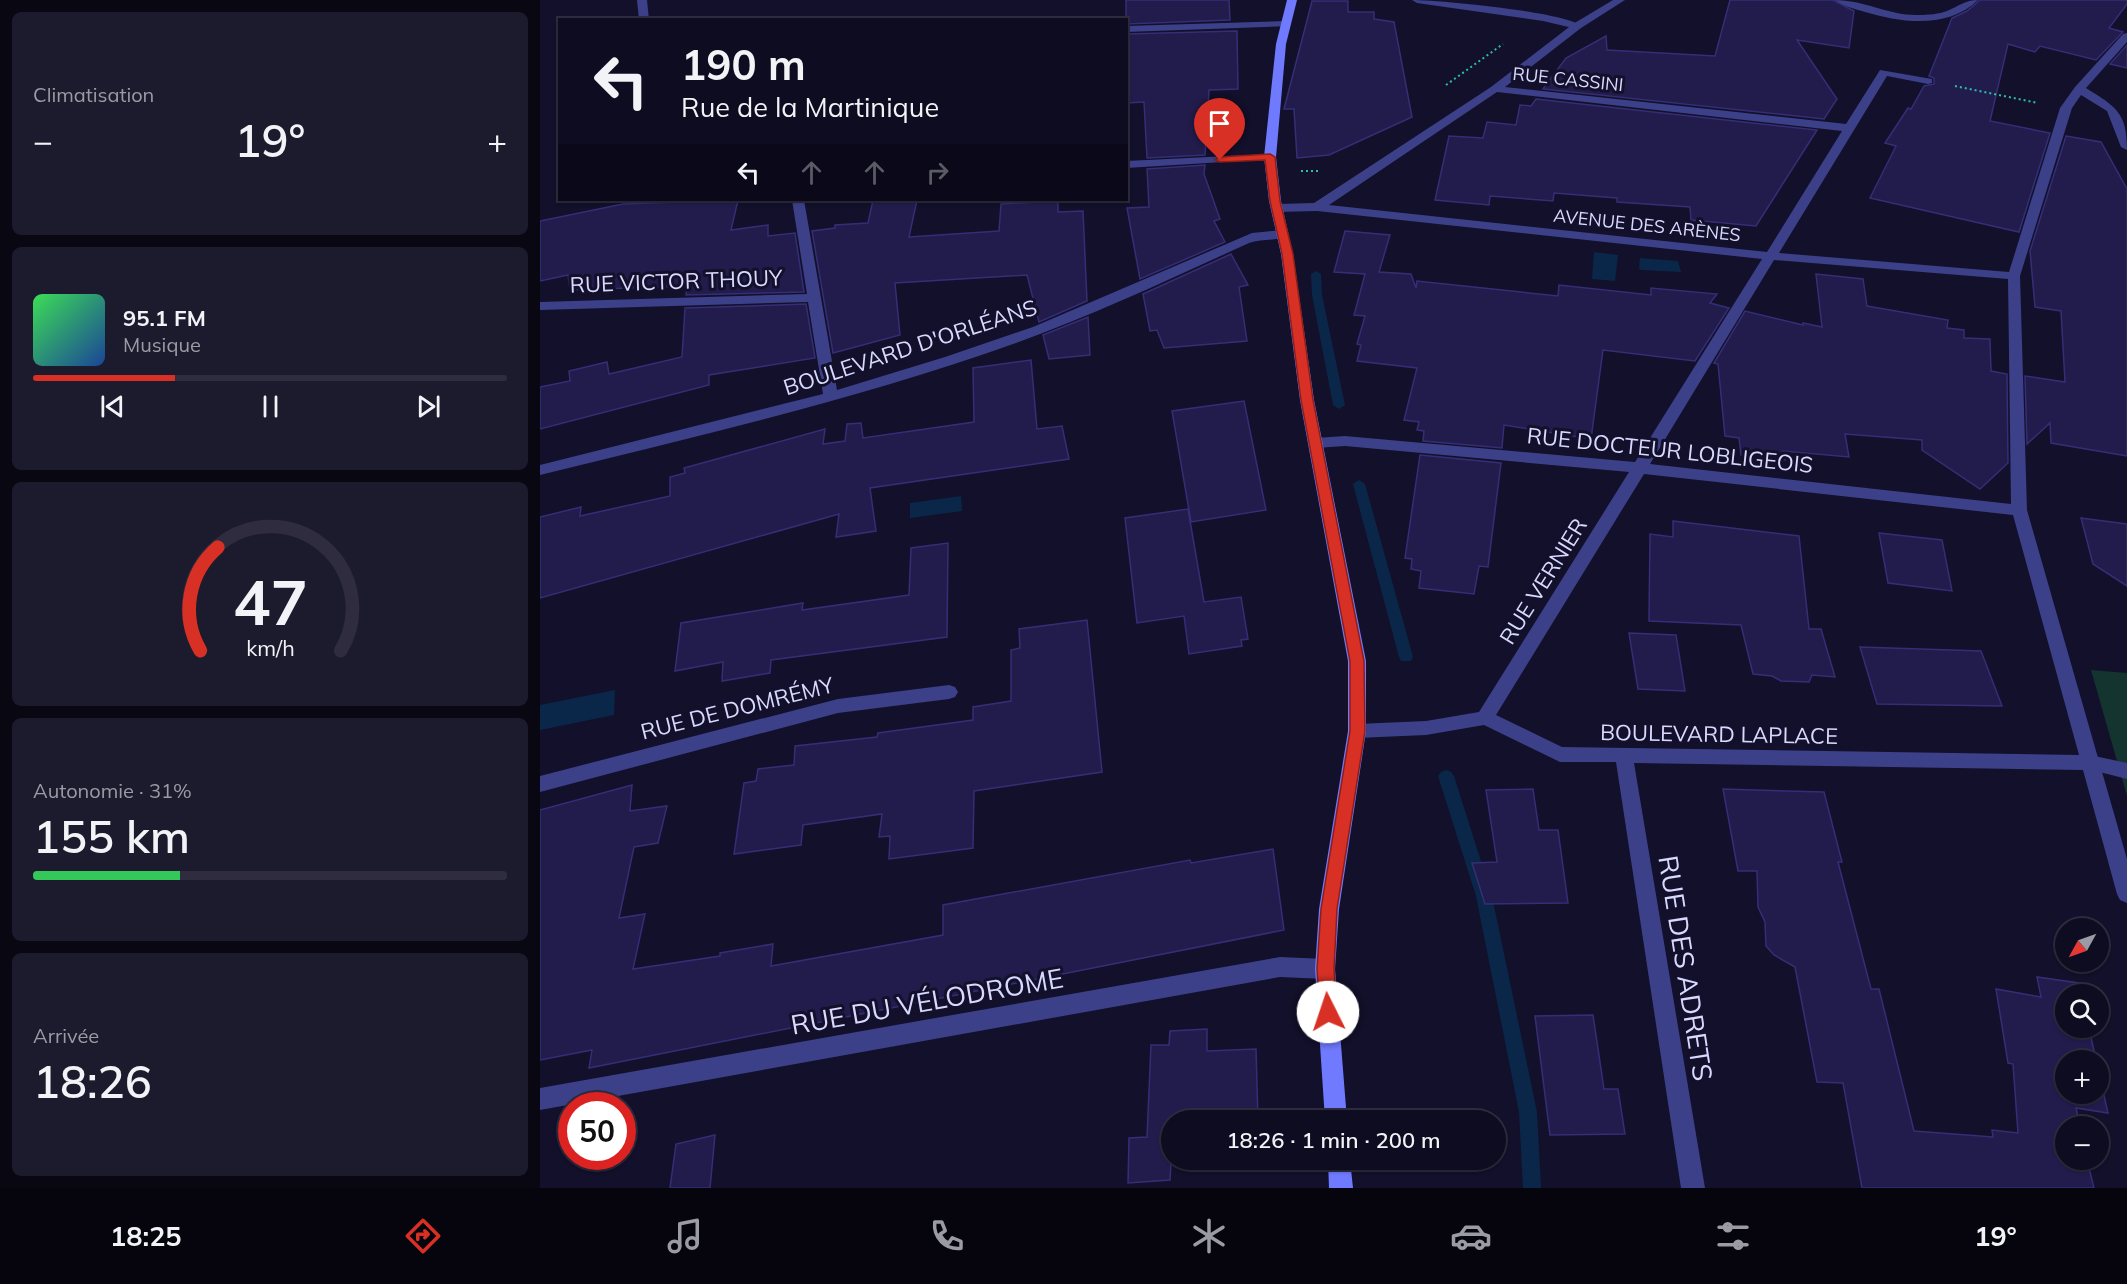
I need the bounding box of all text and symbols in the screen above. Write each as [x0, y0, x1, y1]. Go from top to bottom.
text: 190 m [681, 38, 806, 91]
icon: left [582, 42, 660, 120]
street label: RUE CASSINI [1512, 62, 1624, 96]
text: Climatisation [33, 82, 154, 107]
text: Rue de la Martinique [681, 90, 939, 124]
pin [1194, 98, 1245, 160]
icon: arrive [1203, 107, 1236, 140]
text: 19° [235, 112, 305, 168]
text: − [33, 120, 53, 161]
text: + [487, 120, 507, 161]
icon: left [732, 156, 765, 189]
icon: ahead [795, 156, 828, 189]
icon: ahead [858, 156, 891, 189]
icon: right [921, 156, 954, 189]
street label: AVENUE DES ARÈNES [1552, 204, 1742, 246]
street label: RUE VICTOR THOUY [569, 263, 783, 299]
street label: BOULEVARD D'ORLÉANS [780, 293, 1040, 401]
text: 95.1 FM [123, 304, 206, 332]
text: Musique [123, 332, 201, 357]
icon: previous [96, 390, 129, 423]
icon: pause [254, 390, 287, 423]
icon: next [412, 390, 445, 423]
street label: RUE DOCTEUR LOBLIGEOIS [1526, 421, 1814, 479]
street label: RUE VERNIER [1493, 513, 1593, 649]
text: 47 [233, 562, 307, 641]
text: km/h [246, 634, 294, 661]
street label: RUE DE DOMRÉMY [638, 670, 837, 746]
street label: BOULEVARD LAPLACE [1600, 718, 1838, 750]
text: Autonomie · 31% [33, 778, 192, 803]
text: 155 km [33, 808, 190, 864]
street label: RUE DES ADRETS [1651, 853, 1721, 1083]
north arrow [2055, 918, 2109, 972]
map controls [2055, 918, 2109, 1170]
street label: RUE DU VÉLODROME [788, 960, 1066, 1042]
position arrow [1296, 980, 1360, 1044]
button: search [2055, 984, 2109, 1038]
text: Arrivée [33, 1023, 99, 1048]
button: + [2055, 1050, 2109, 1104]
text: 18:26 [33, 1053, 152, 1109]
speed limit sign: 50 [558, 1092, 636, 1170]
button: − [2055, 1116, 2109, 1170]
text: 18:26 · 1 min · 200 m [1226, 1126, 1441, 1154]
icon: directions [402, 1215, 444, 1257]
icon: music [664, 1215, 706, 1257]
icon: phone [926, 1215, 968, 1257]
icon: climate [1188, 1215, 1230, 1257]
icon: car [1450, 1215, 1492, 1257]
icon: filters [1712, 1215, 1754, 1257]
text: 18:25 [110, 1219, 182, 1253]
text: 19° [1974, 1219, 2017, 1253]

